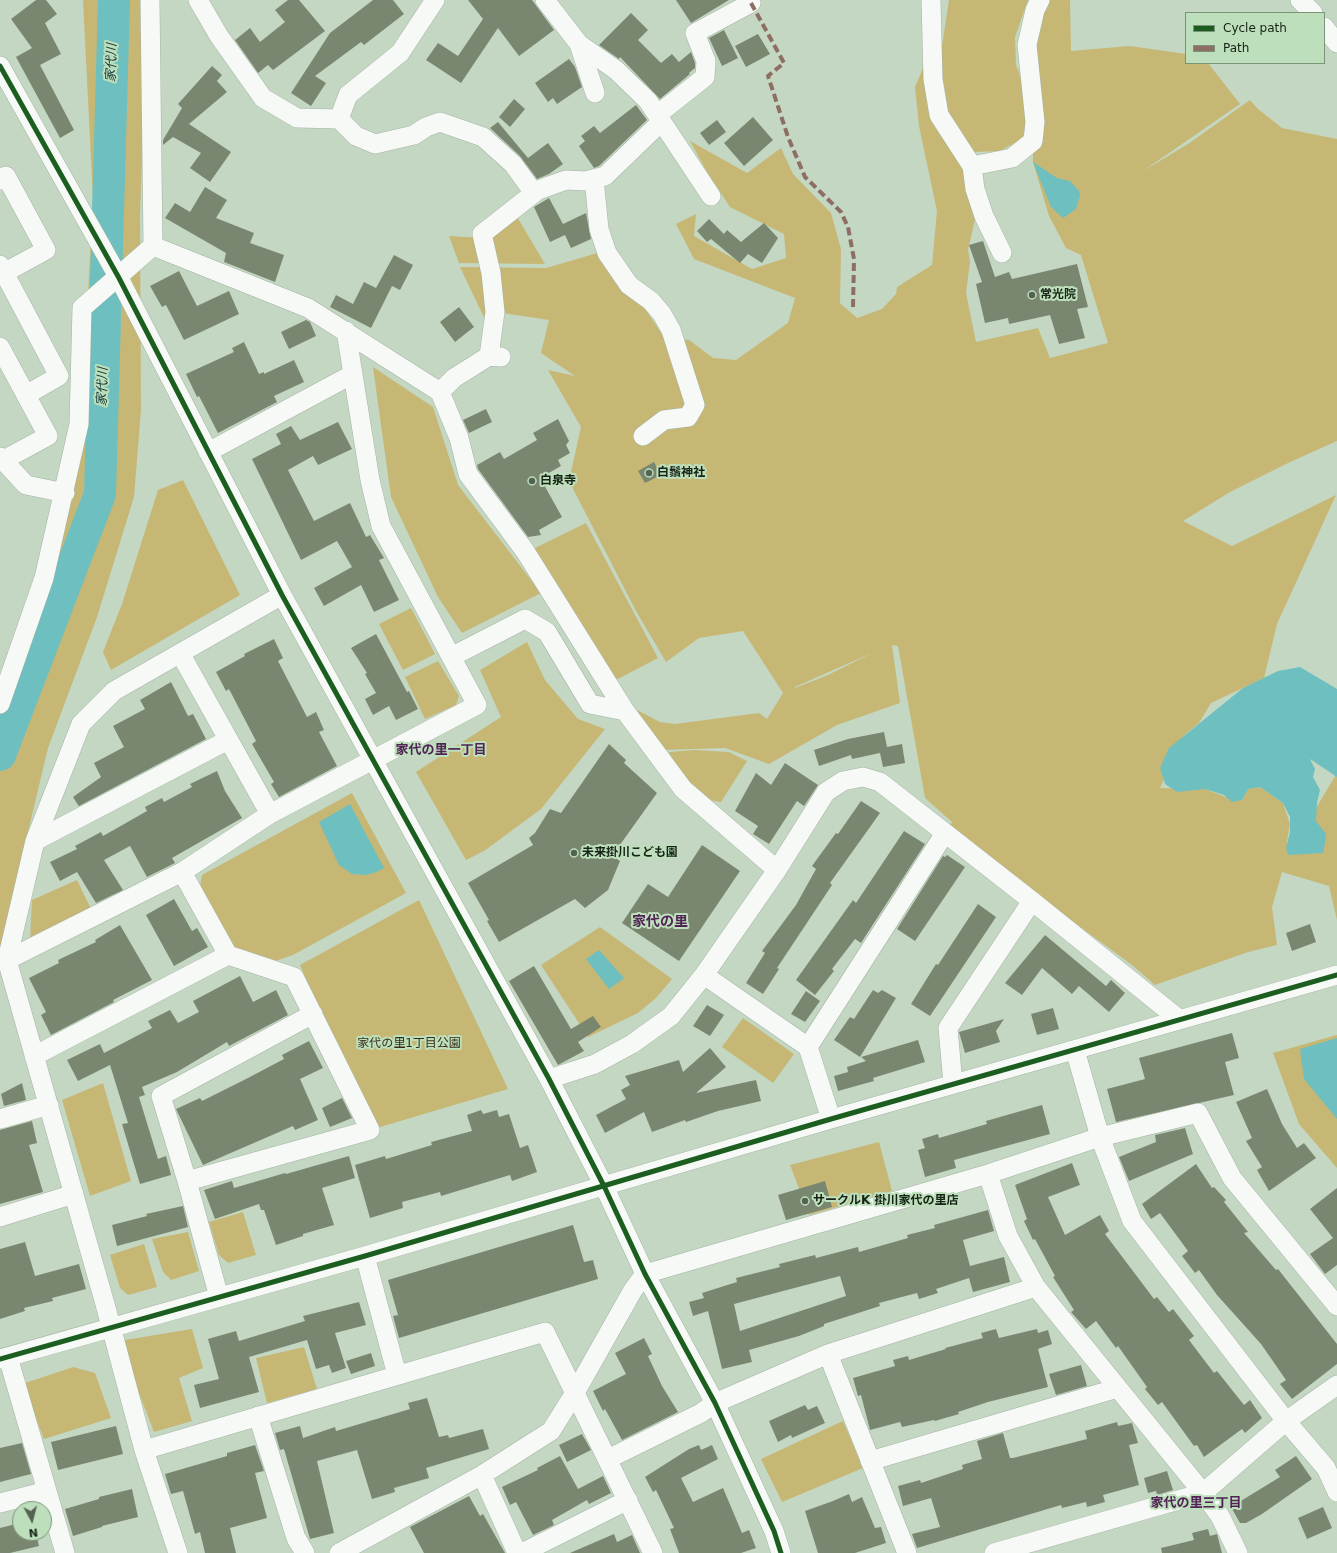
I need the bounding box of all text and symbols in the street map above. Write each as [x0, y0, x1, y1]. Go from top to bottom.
legend [1185, 12, 1325, 64]
text: Cycle path [1223, 21, 1287, 35]
text: Path [1223, 41, 1249, 55]
water label: 家代川 [104, 43, 120, 83]
place label: 常光院 [1040, 288, 1076, 302]
marker: 常光院 [1027, 290, 1037, 300]
water label: 家代川 [95, 367, 111, 407]
place label: 白鬚神社 [657, 466, 705, 480]
marker: 白鬚神社 [644, 468, 654, 478]
place label: 白泉寺 [540, 474, 576, 488]
marker: 白泉寺 [527, 476, 537, 486]
district label: 家代の里一丁目 [396, 743, 486, 759]
place label: 未来掛川こども園 [582, 846, 678, 860]
marker: 未来掛川こども園 [569, 848, 579, 858]
district label: 家代の里 [632, 914, 688, 930]
park label: 家代の里1丁目公園 [357, 1037, 461, 1051]
place label: サークルK 掛川家代の里店 [813, 1194, 958, 1208]
marker: サークルK 掛川家代の里店 [800, 1196, 810, 1206]
district label: 家代の里三丁目 [1151, 1496, 1241, 1512]
north arrow [12, 1501, 52, 1541]
text: N [28, 1525, 39, 1539]

